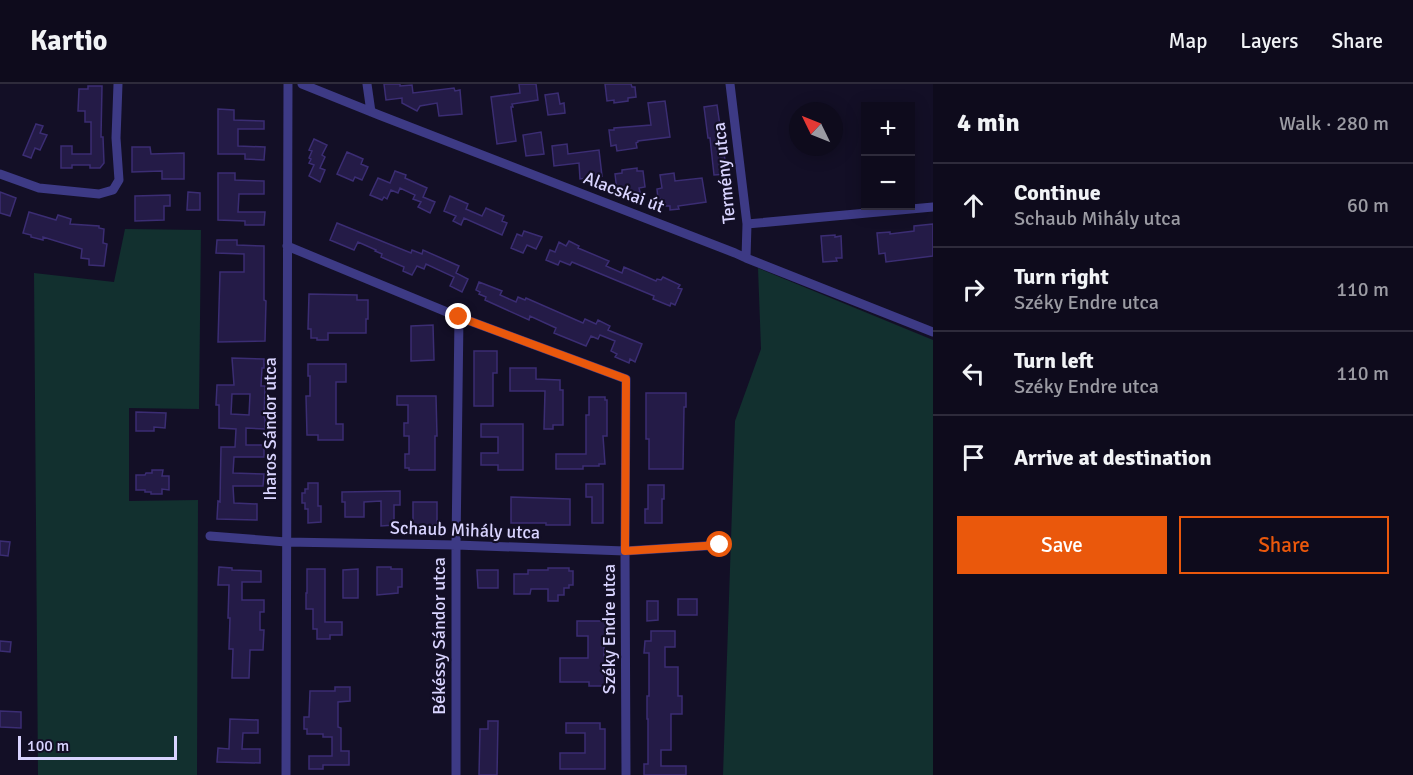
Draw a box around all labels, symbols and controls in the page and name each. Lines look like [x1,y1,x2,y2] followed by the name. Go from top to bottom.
[30,24,107,58] text: Kartio
[1169,28,1207,54] text: Map
[1240,28,1298,54] text: Layers
[1331,28,1383,54] text: Share
[789,102,843,156] north arrow
[861,102,915,210] map controls
[861,102,915,156] button: +
[957,107,1020,139] text: 4 min
[1279,111,1389,136] text: Walk · 280 m
[708,121,740,225] street label: Termény utca
[861,156,915,210] button: −
[581,167,667,217] street label: Alacskai út
[1014,179,1101,206] text: Continue
[957,189,990,222] icon: ahead
[1347,193,1389,218] text: 60 m
[1014,206,1181,231] text: Schaub Mihály utca
[1014,263,1109,290] text: Turn right
[957,273,990,306] icon: right
[1336,277,1389,302] text: 110 m
[1014,290,1159,315] text: Széky Endre utca
[445,303,471,329] route end
[1014,347,1094,374] text: Turn left
[259,357,281,501] street label: Iharos Sándor utca
[957,357,990,390] icon: left
[1336,361,1389,386] text: 110 m
[1014,374,1159,399] text: Széky Endre utca
[957,441,990,474] icon: arrive
[1014,444,1211,471] text: Arrive at destination
[390,516,540,544] street label: Schaub Mihály utca
[957,516,1167,574] button: Save
[1179,516,1389,574] button: Share
[706,531,732,557] route start
[428,557,450,715] street label: Békéssy Sándor utca
[598,564,620,694] street label: Széky Endre utca
[18,733,177,760] scale bar
[27,736,69,756] text: 100 m

